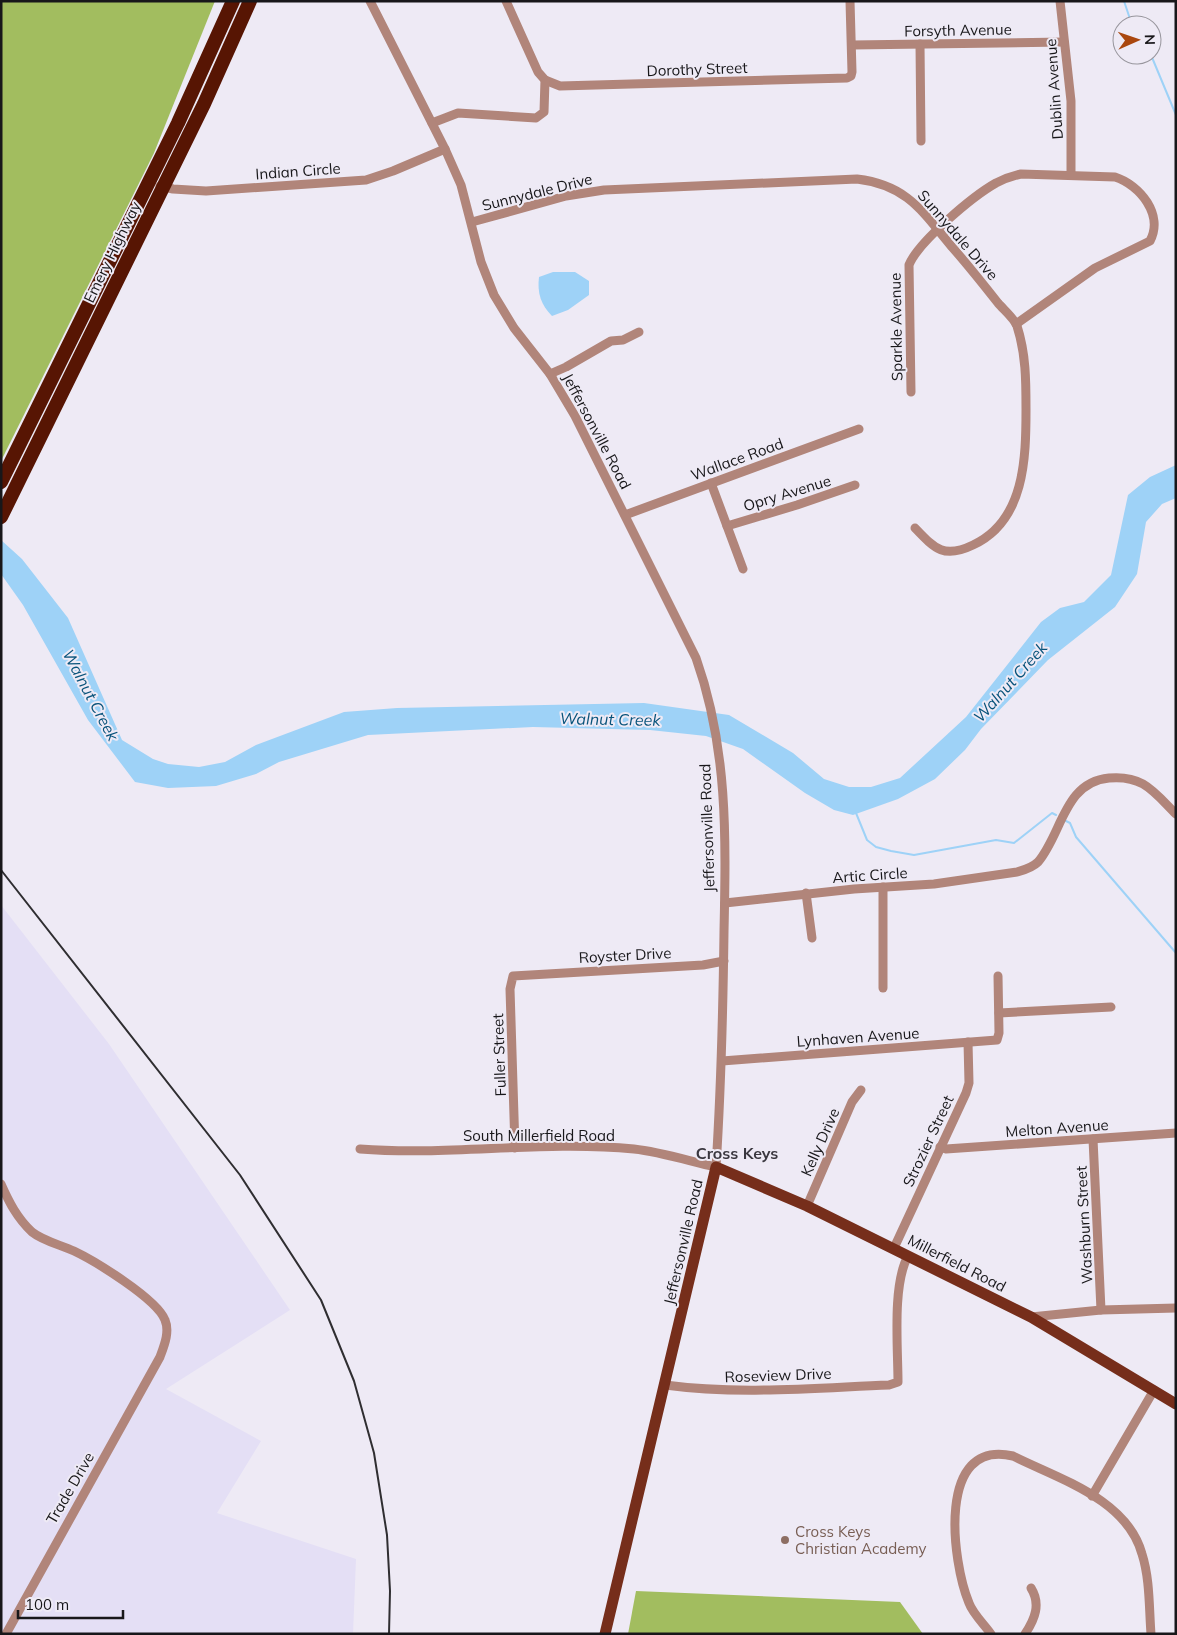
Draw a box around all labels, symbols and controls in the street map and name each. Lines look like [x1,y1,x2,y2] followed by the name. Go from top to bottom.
[1112,15,1162,65] north arrow
[904,20,1012,40] street label: Forsyth Avenue
[1141,34,1159,45] text: N
[1041,38,1067,140] street label: Dublin Avenue
[646,58,748,80] street label: Dorothy Street
[255,159,341,183] street label: Indian Circle
[480,169,594,215] street label: Sunnydale Drive
[914,186,1002,284] street label: Sunnydale Drive
[79,198,145,306] street label: Emery Highway
[886,273,906,381] street label: Sparkle Avenue
[558,370,636,492] street label: Jeffersonville Road
[688,433,786,485] street label: Wallace Road
[741,471,833,515] street label: Opry Avenue
[969,637,1052,726] water label: Walnut Creek
[58,646,124,745] water label: Walnut Creek
[559,708,661,730] water label: Walnut Creek
[695,763,719,893] street label: Jeffersonville Road
[832,863,908,887] street label: Artic Circle
[578,943,672,967] street label: Royster Drive
[488,1013,510,1097] street label: Fuller Street
[796,1023,920,1051] street label: Lynhaven Avenue
[899,1092,957,1190] street label: Strozier Street
[797,1105,843,1179] street label: Kelly Drive
[1005,1115,1109,1141] street label: Melton Avenue
[463,1126,615,1145] street label: South Millerfield Road
[696,1143,778,1163] district label: Cross Keys
[1071,1165,1097,1285] street label: Washburn Street
[659,1177,707,1307] street label: Jeffersonville Road
[905,1230,1009,1296] street label: Millerfield Road
[724,1364,832,1386] street label: Roseview Drive
[42,1449,98,1527] street label: Trade Drive
[795,1522,927,1558] place label: Cross Keys Christian Academy
[779,1534,791,1546] marker: Cross Keys Christian Academy
[18,1588,122,1620] scale bar
[25,1595,69,1614] text: 100 m

